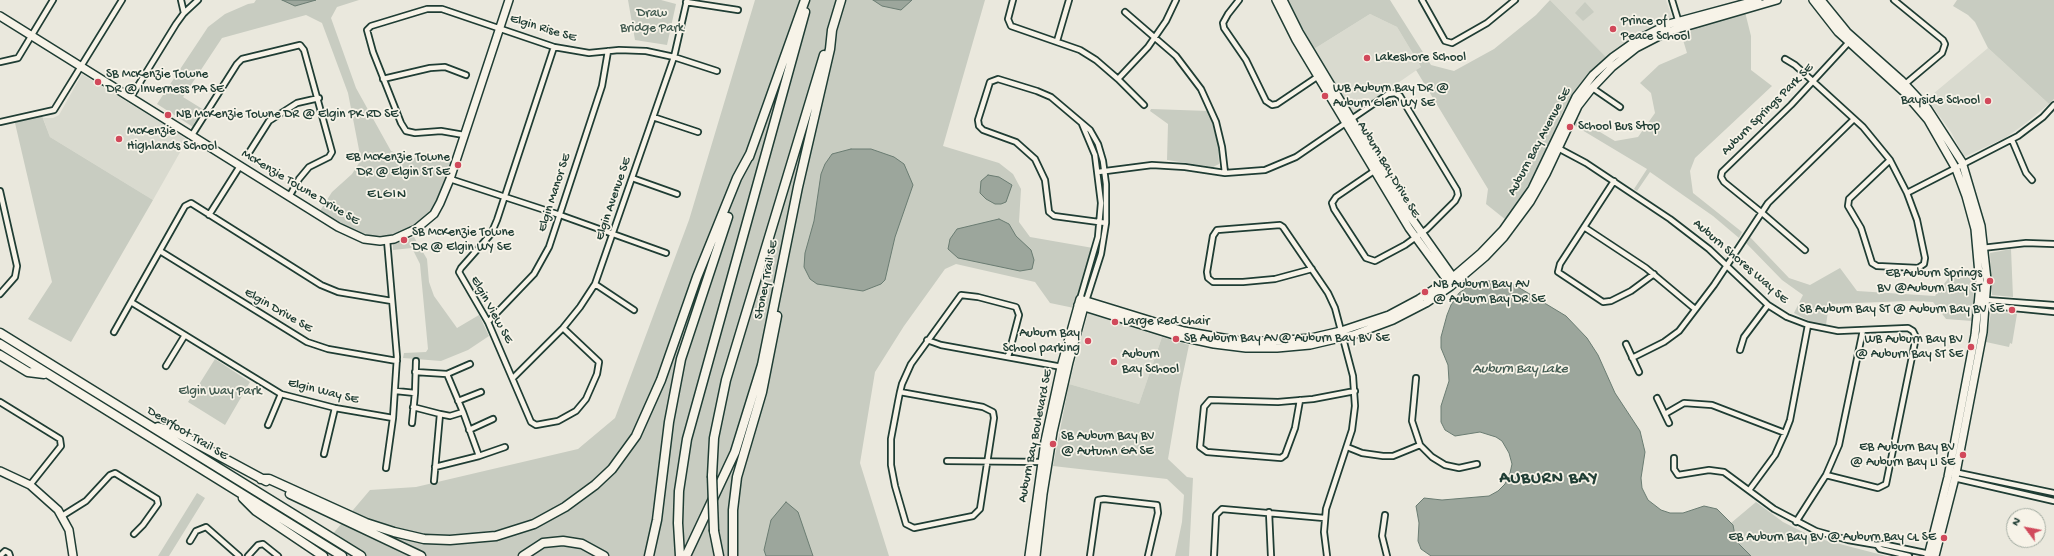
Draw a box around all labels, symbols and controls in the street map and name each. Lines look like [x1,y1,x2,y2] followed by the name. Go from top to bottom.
[620,6,684,37] park label: Draw Bridge Park
[508,11,578,47] street label: Elgin Rise SE
[1621,14,1690,45] place label: Prince of Peace School
[1608,24,1618,34] marker: Prince of Peace School
[1375,50,1466,66] place label: Lakeshore School
[1362,53,1372,63] marker: Lakeshore School
[1719,61,1817,159] street label: Auburn Springs Park SE
[106,67,224,98] place label: SB McKenzie Towne DR @ Inverness PA SE
[93,77,103,87] marker: SB McKenzie Towne DR @ Inverness PA SE
[1333,81,1449,112] place label: WB Auburn Bay DR @ Auburn Glen WY SE
[1505,85,1575,199] street label: Auburn Bay Avenue SE
[1320,91,1330,101] marker: WB Auburn Bay DR @ Auburn Glen WY SE
[1901,93,1980,109] place label: Bayside School
[1983,96,1993,106] marker: Bayside School
[176,107,398,123] place label: NB McKenzie Towne DR @ Elgin PK RD SE
[163,110,173,120] marker: NB McKenzie Towne DR @ Elgin PK RD SE
[1353,119,1423,221] street label: Auburn Bay Drive SE
[1578,119,1660,135] place label: School Bus Stop
[1565,122,1575,132] marker: School Bus Stop
[127,124,217,155] place label: McKenzie Highlands School
[114,134,124,144] marker: McKenzie Highlands School
[238,147,362,229] street label: McKenzie Towne Drive SE
[346,150,450,181] place label: EB McKenzie Towne DR @ Elgin ST SE
[535,152,575,234] street label: Elgin Manor SE
[593,155,635,243] street label: Elgin Avenue SE
[453,160,463,170] marker: EB McKenzie Towne DR @ Elgin ST SE
[367,187,407,203] district label: ELGIN
[1689,216,1791,308] street label: Auburn Shores Way SE
[412,225,514,256] place label: SB McKenzie Towne DR @ Elgin WY SE
[399,235,409,245] marker: SB McKenzie Towne DR @ Elgin WY SE
[752,239,782,321] street label: Stoney Trail SE
[1877,266,1982,297] place label: EB Auburn Springs BV @Auburn Bay ST
[466,274,516,346] street label: Elgin View SE
[1985,276,1995,286] marker: EB Auburn Springs BV @Auburn Bay ST
[1433,277,1545,308] place label: NB Auburn Bay AV @ Auburn Bay DR SE
[241,285,315,337] street label: Elgin Drive SE
[1420,287,1430,297] marker: NB Auburn Bay AV @ Auburn Bay DR SE
[1799,302,2004,318] place label: SB Auburn Bay ST @ Auburn Bay BV SE
[2007,305,2017,315] marker: SB Auburn Bay ST @ Auburn Bay BV SE
[1123,314,1210,330] place label: Large Red Chair
[1110,317,1120,327] marker: Large Red Chair
[1003,326,1080,357] place label: Auburn Bay School parking
[1184,331,1390,347] place label: SB Auburn Bay AV@ Auburn Bay BV SE
[1855,332,1963,363] place label: WB Auburn Bay BV @ Auburn Bay ST SE
[1171,334,1181,344] marker: SB Auburn Bay AV@ Auburn Bay BV SE
[1083,336,1093,346] marker: Auburn Bay School parking
[1966,342,1976,352] marker: WB Auburn Bay BV @ Auburn Bay ST SE
[1122,347,1179,378] place label: Auburn Bay School
[1109,357,1119,367] marker: Auburn Bay School
[1472,362,1568,378] water label: Auburn Bay Lake
[1015,368,1057,504] street label: Auburn Bay Boulevard SE
[286,376,360,408] street label: Elgin Way SE
[179,384,261,400] park label: Elgin Way Park
[144,404,230,464] street label: Deerfoot Trail SE
[1061,429,1155,460] place label: SB Auburn Bay BV @ Autumn GA SE
[1048,439,1058,449] marker: SB Auburn Bay BV @ Autumn GA SE
[1850,440,1955,471] place label: EB Auburn Bay BV @ Auburn Bay LI SE
[1958,450,1968,460] marker: EB Auburn Bay BV @ Auburn Bay LI SE
[1500,469,1598,489] district label: AUBURN BAY
[2006,508,2046,548] north arrow
[2010,516,2024,528] text: N
[1728,530,1936,546] place label: EB Auburn Bay BV @ Auburn Bay CL SE
[1939,533,1949,543] marker: EB Auburn Bay BV @ Auburn Bay CL SE

